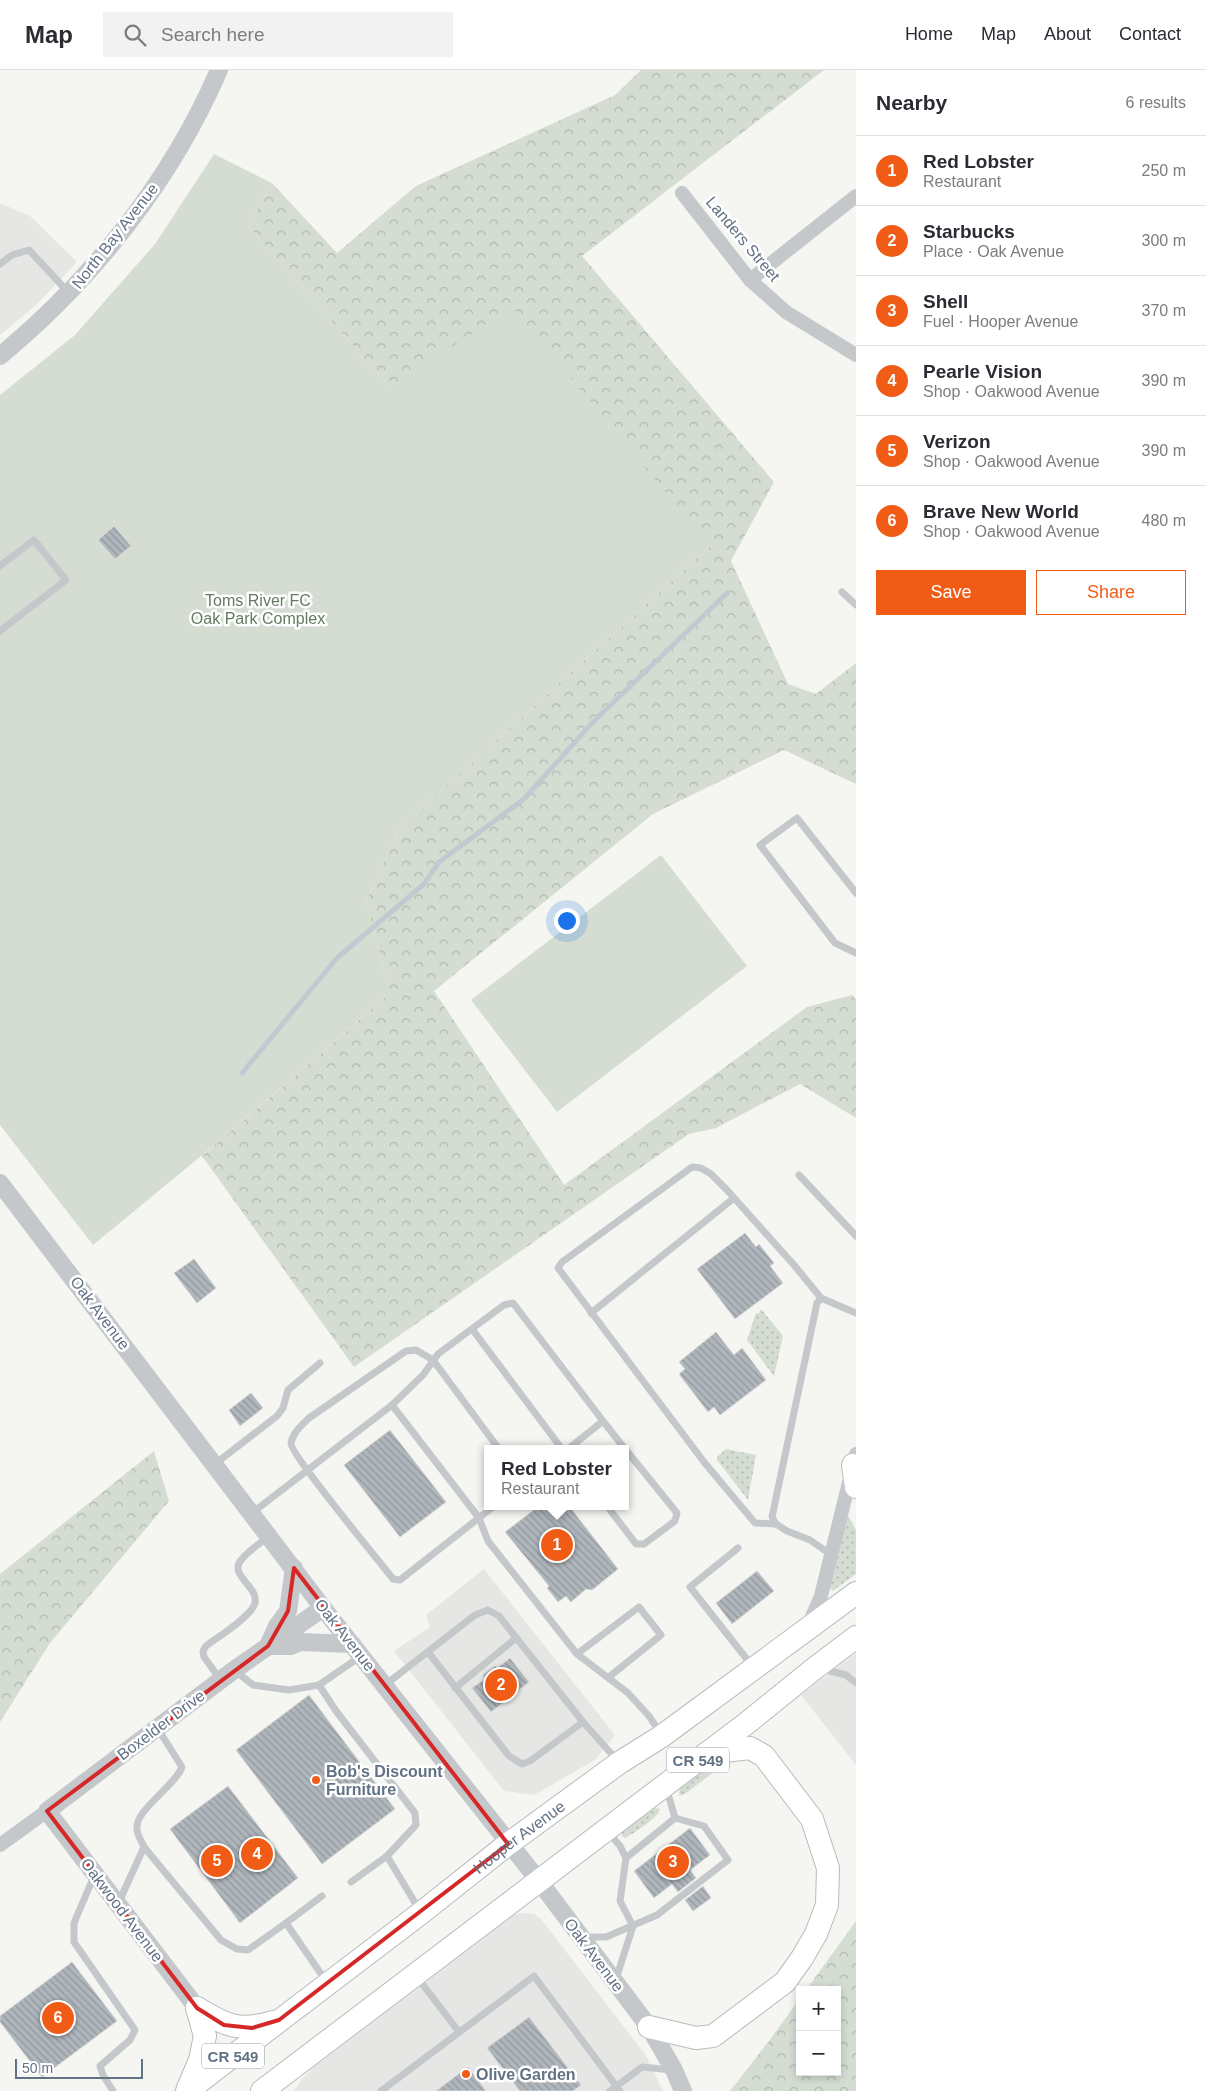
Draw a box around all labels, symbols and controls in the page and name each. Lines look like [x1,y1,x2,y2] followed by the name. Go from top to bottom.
[103,12,453,57] search box
[25,21,73,48] text: Map
[121,21,149,49] icon: search
[161,24,265,45] text: Search here
[905,24,953,44] text: Home
[981,24,1016,44] text: Map
[1044,24,1091,44] text: About
[1119,24,1181,44] text: Contact
[876,91,947,114] text: Nearby
[1126,94,1186,111] text: 6 results
[923,151,1034,172] text: Red Lobster
[888,162,896,179] text: 1
[1142,162,1186,179] text: 250 m
[923,173,1001,190] text: Restaurant
[69,180,161,292] street label: North Bay Avenue
[703,193,784,285] street label: Landers Street
[923,221,1015,242] text: Starbucks
[888,232,896,249] text: 2
[1142,232,1186,249] text: 300 m
[923,243,1064,260] text: Place · Oak Avenue
[923,291,968,312] text: Shell
[888,302,896,319] text: 3
[1142,302,1186,319] text: 370 m
[923,313,1078,330] text: Fuel · Hooper Avenue
[923,361,1042,382] text: Pearle Vision
[888,372,896,389] text: 4
[1142,372,1186,389] text: 390 m
[923,383,1100,400] text: Shop · Oakwood Avenue
[923,431,991,452] text: Verizon
[888,442,896,459] text: 5
[1142,442,1186,459] text: 390 m
[923,453,1100,470] text: Shop · Oakwood Avenue
[923,501,1079,522] text: Brave New World
[888,512,896,529] text: 6
[1142,512,1186,529] text: 480 m
[923,523,1100,540] text: Shop · Oakwood Avenue
[876,570,1026,615] button: Save
[1036,570,1186,615] button: Share
[191,592,325,627] park label: Toms River FC Oak Park Complex
[554,908,580,934] your location
[67,1273,133,1353] street label: Oak Avenue
[484,1445,629,1510] popup
[501,1458,612,1479] text: Red Lobster
[501,1480,579,1497] text: Restaurant
[541,1526,573,1564] pin: 1
[312,1596,379,1675] street label: Oak Avenue
[485,1666,517,1704] pin: 2
[114,1687,208,1763] street label: Boxelder Drive
[667,1748,729,1772] road number: CR 549
[326,1763,443,1798] place label: Bob's Discount Furniture
[310,1774,322,1786] marker: Bob's Discount Furniture
[470,1797,568,1877] street label: Hooper Avenue
[241,1835,273,1873] pin: 4
[201,1842,233,1880] pin: 5
[657,1843,689,1881] pin: 3
[78,1855,167,1965] street label: Oakwood Avenue
[561,1915,627,1995] street label: Oak Avenue
[796,1986,841,2076] map controls
[796,1986,841,2031] button: +
[42,1999,74,2037] pin: 6
[796,2031,841,2076] button: −
[202,2044,264,2068] road number: CR 549
[15,2056,142,2079] scale bar
[22,2060,53,2076] text: 50 m
[476,2066,576,2083] place label: Olive Garden
[460,2068,472,2080] marker: Olive Garden

